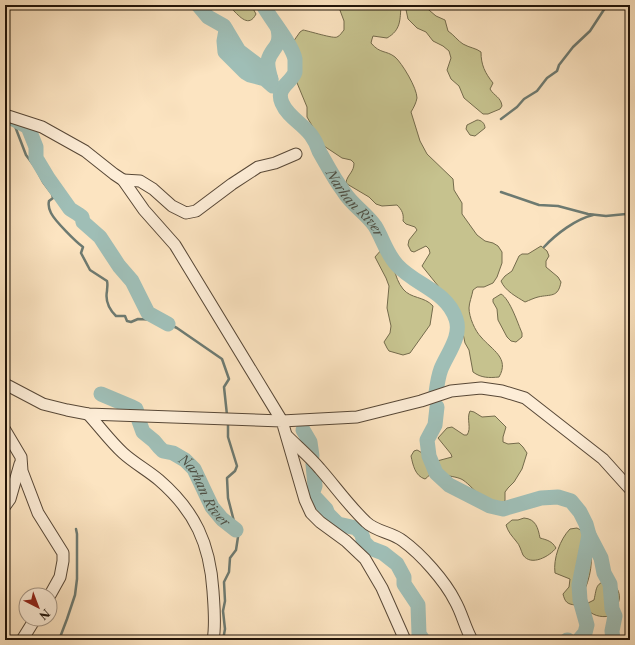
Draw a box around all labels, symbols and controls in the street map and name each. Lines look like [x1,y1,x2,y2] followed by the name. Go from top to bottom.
[322,165,388,240] water label: Narhan River
[176,450,234,531] water label: Narhan River
[18,587,58,627] north arrow
[36,606,53,623] text: N

